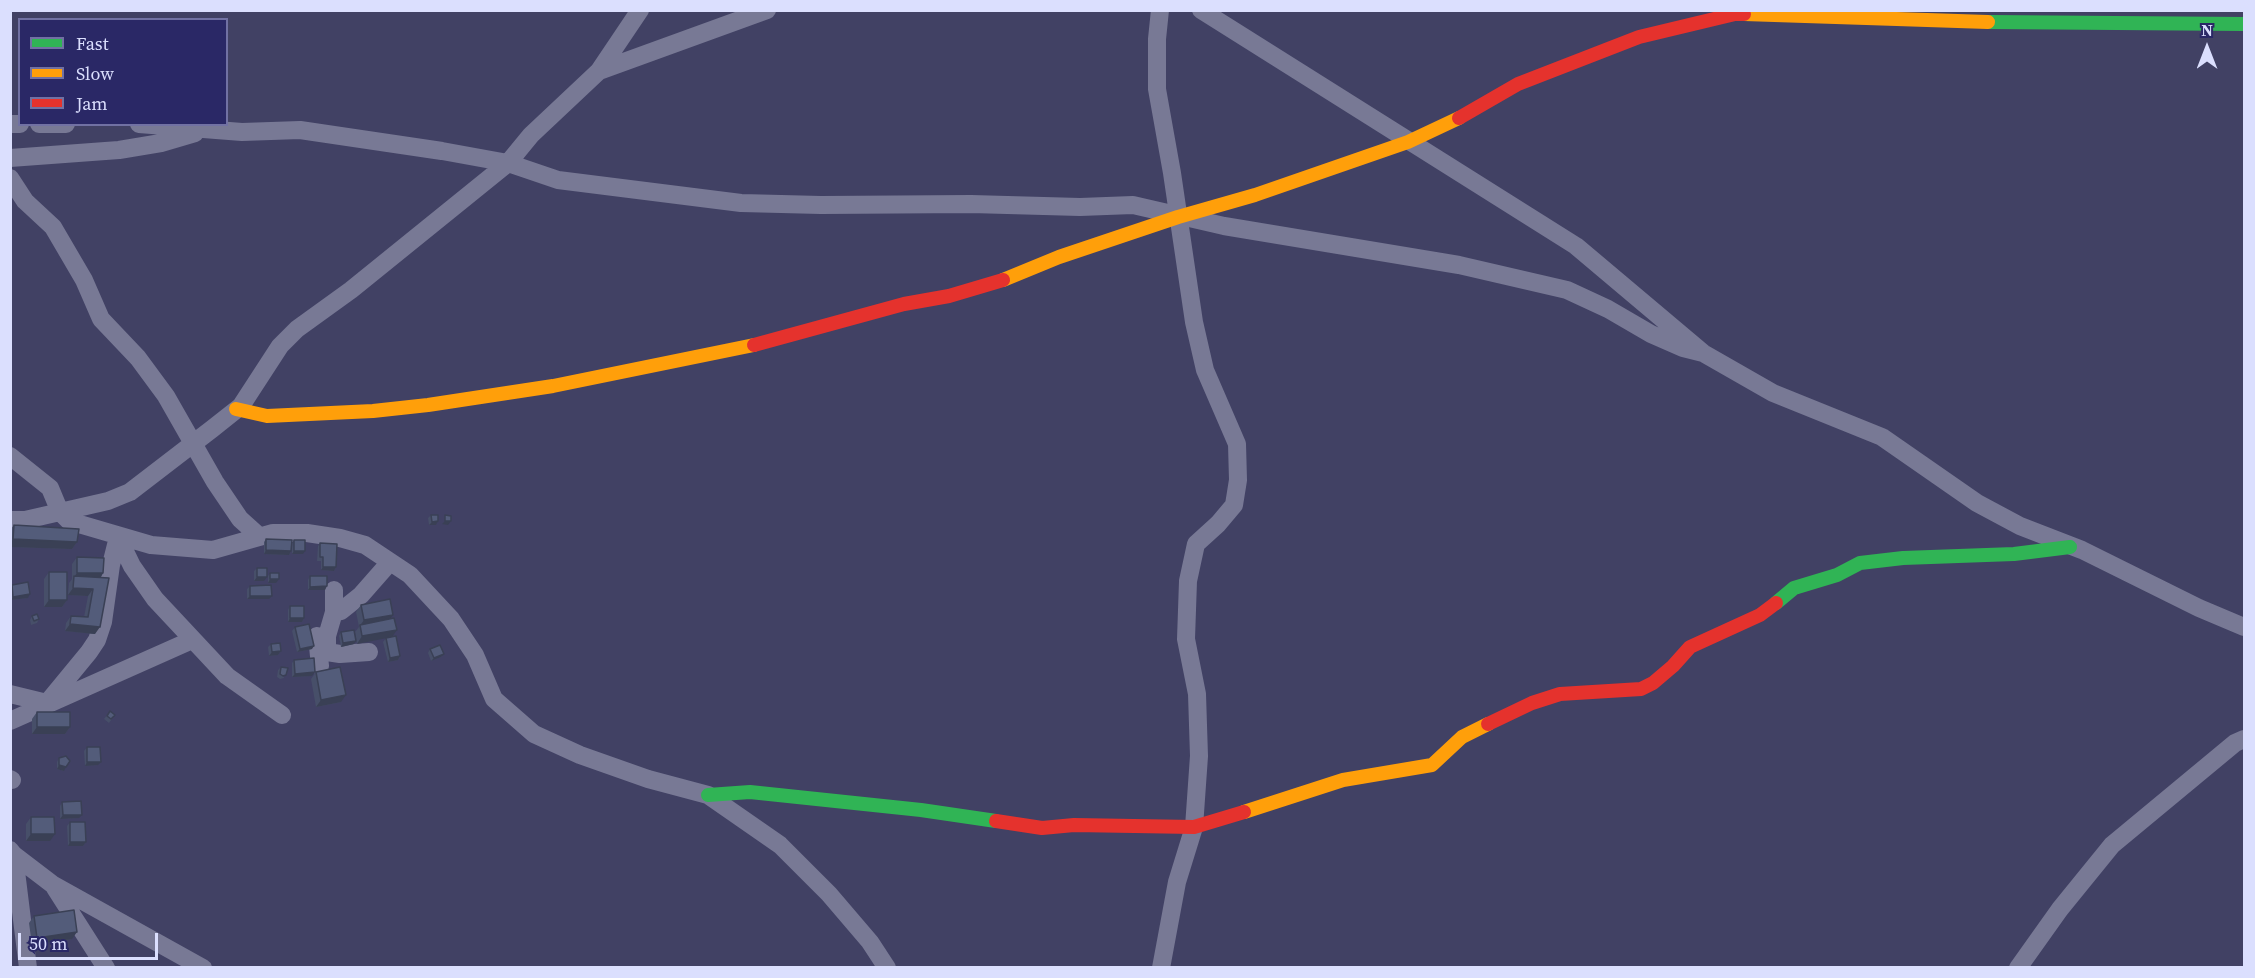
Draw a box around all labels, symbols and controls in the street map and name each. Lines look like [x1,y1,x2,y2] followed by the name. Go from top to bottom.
[18,18,228,126] legend
[2177,18,2237,78] north arrow
[2201,19,2213,41] text: N
[76,31,109,56] text: Fast
[76,61,114,86] text: Slow
[76,91,108,116] text: Jam
[21,921,160,959] scale bar
[29,931,67,956] text: 50 m

